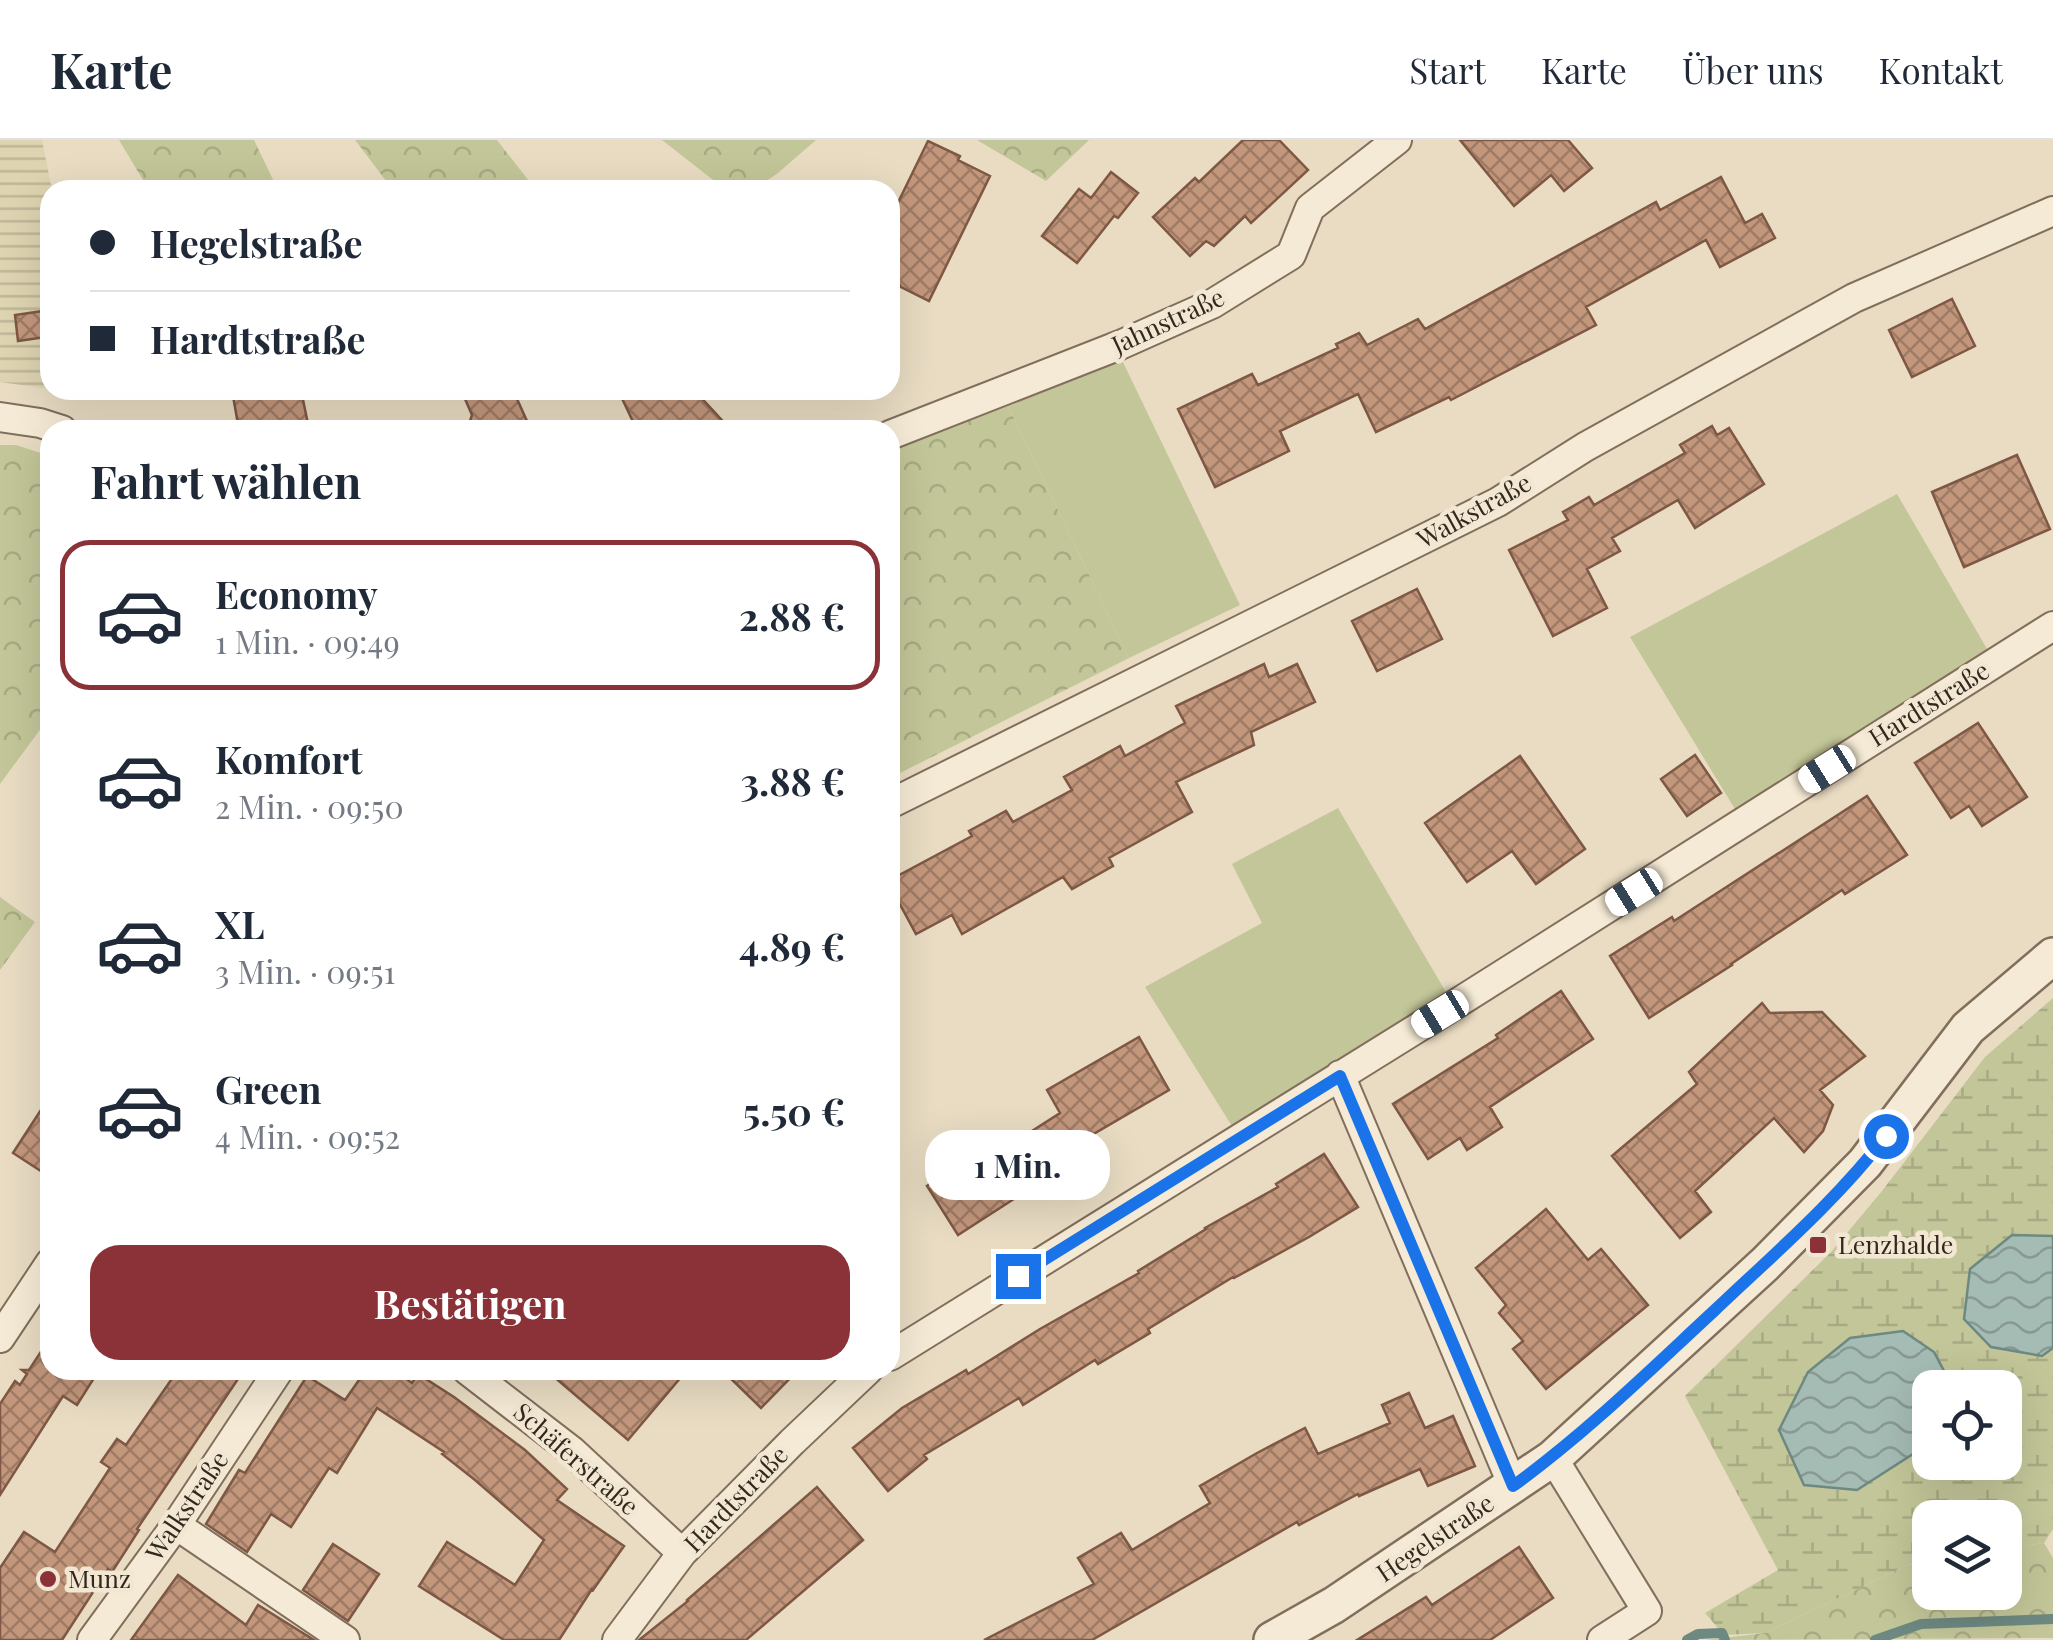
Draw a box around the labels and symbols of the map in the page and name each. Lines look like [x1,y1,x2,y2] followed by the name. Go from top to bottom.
[1105,279,1229,360] street label: Jahnstraße
[1409,465,1536,555] street label: Walkstraße
[1862,653,1995,753] street label: Hardtstraße
[1794,740,1860,798] car
[1601,863,1667,921] car
[1407,986,1473,1042] car
[1864,1114,1909,1159] route start
[926,1131,1110,1201] callout: 1 Min.
[1838,1227,1953,1260] place label: Lenzhalde
[1807,1234,1829,1256] marker: Lenzhalde
[996,1254,1041,1299] route end
[508,1394,646,1521] street label: Schäferstraße
[676,1438,794,1558] street label: Hardtstraße
[136,1444,235,1567] street label: Walkstraße
[1369,1485,1499,1588] street label: Hegelstraße
[68,1561,131,1594] place label: Munz
[37,1568,59,1590] marker: Munz

